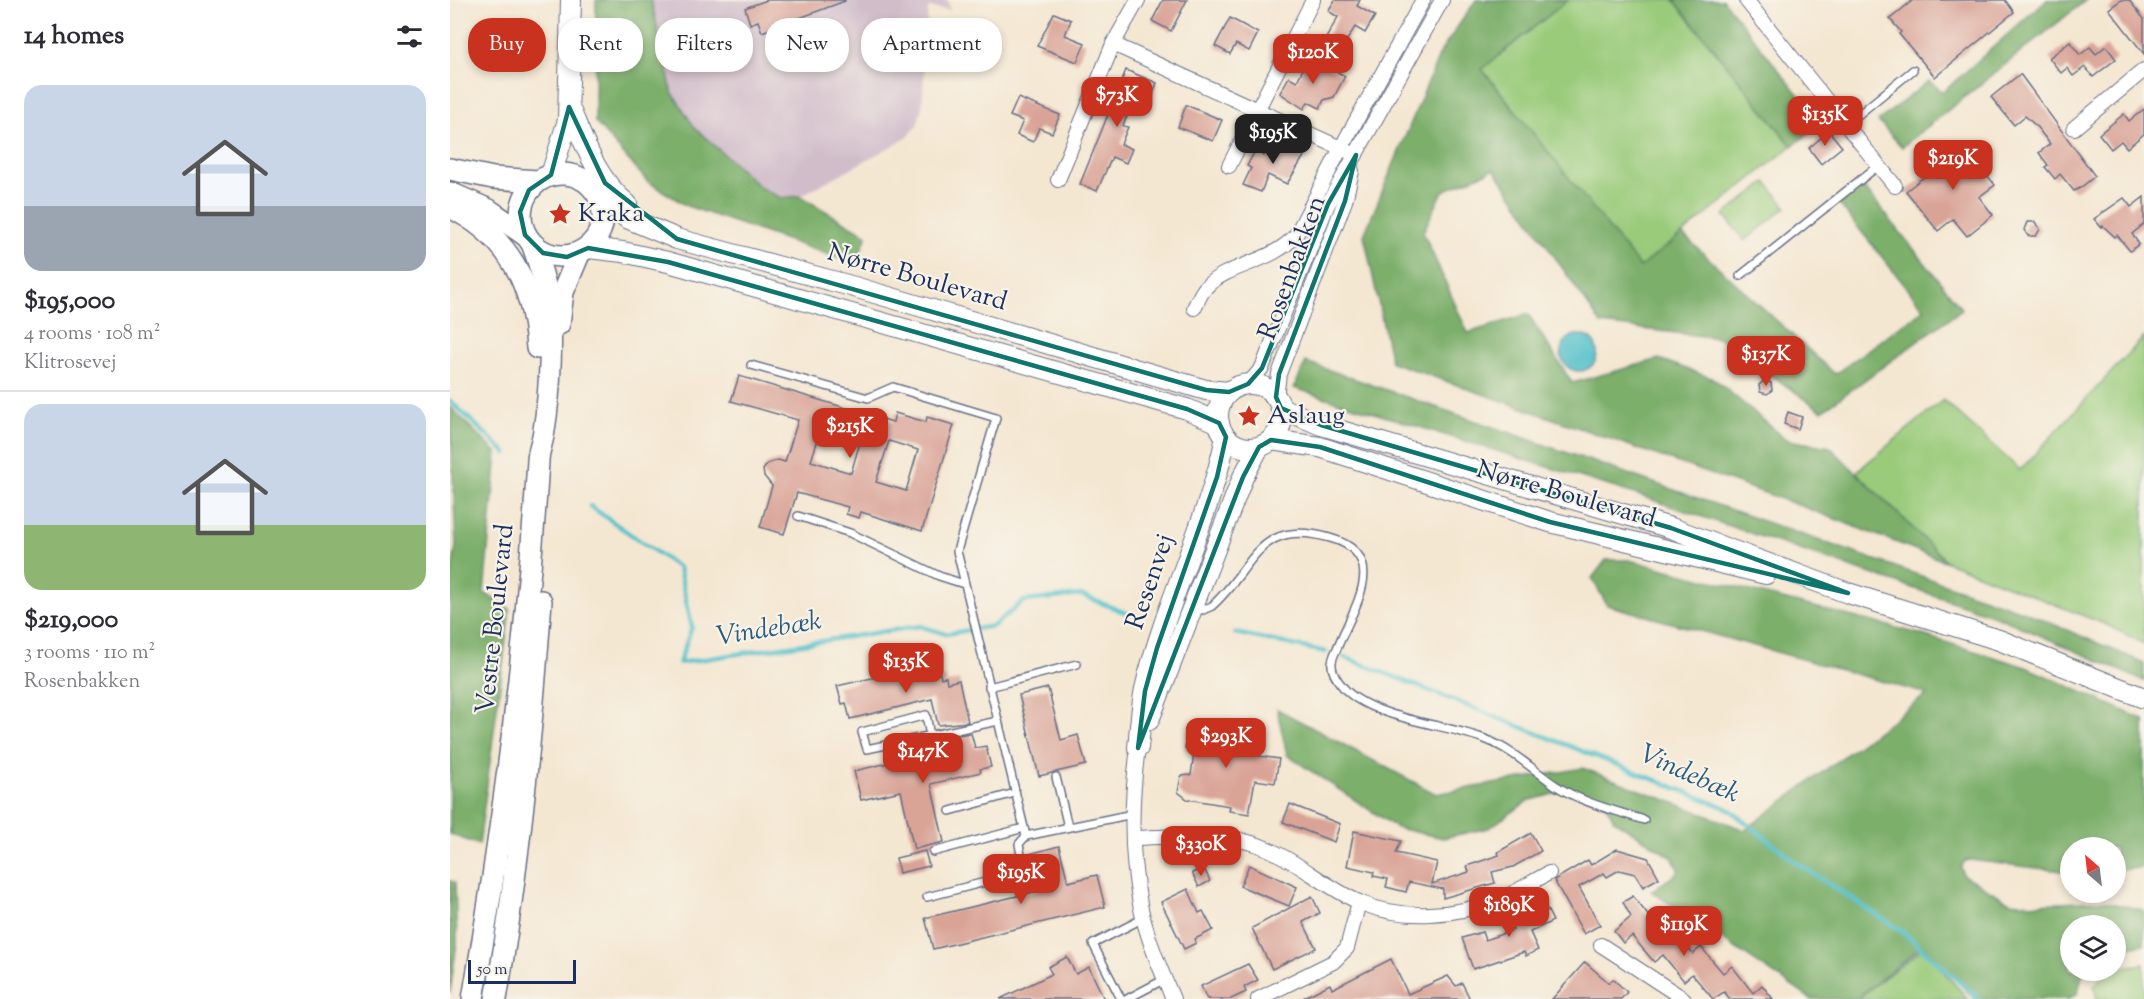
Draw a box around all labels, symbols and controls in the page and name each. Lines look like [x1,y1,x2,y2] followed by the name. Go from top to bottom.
[24,18,124,55] text: 14 homes
[468,18,546,72] chip: Buy
[558,18,643,72] chip: Rent
[655,18,753,72] chip: Filters
[765,18,849,72] chip: New
[861,18,1002,72] chip: Apartment
[393,20,426,53] icon: filters
[1271,34,1355,85] pin: $120K
[1287,39,1339,68] text: $120K
[1081,77,1153,128] pin: $73K
[1095,82,1139,111] text: $73K
[1783,96,1867,147] pin: $135K
[1802,101,1848,130] text: $135K
[1231,114,1315,165] pin: $195K
[1249,119,1297,148] text: $195K
[171,124,279,232] icon: home
[1911,140,1995,191] pin: $219K
[1928,145,1978,174] text: $219K
[1250,191,1336,345] street label: Rosenbakken
[578,196,644,233] place label: Kraka
[547,201,573,227] place icon: Kraka
[823,235,1012,321] street label: Nørre Boulevard
[24,283,115,320] text: $195,000
[24,320,160,349] text: 4 rooms · 108 m²
[1724,336,1808,387] pin: $137K
[1741,341,1791,370] text: $137K
[24,349,116,378] text: Klitrosevej
[1267,398,1345,435] place label: Aslaug
[1236,403,1262,429] place icon: Aslaug
[808,408,892,459] pin: $215K
[826,413,874,442] text: $215K
[171,443,279,551] icon: home
[1472,452,1661,538] street label: Nørre Boulevard
[468,522,524,716] street label: Vestre Boulevard
[1117,529,1185,635] street label: Resenvej
[24,602,118,639] text: $219,000
[714,602,824,658] water label: Vindebæk
[24,639,155,668] text: 3 rooms · 110 m²
[864,643,948,694] pin: $135K
[883,648,929,677] text: $135K
[24,668,140,697] text: Rosenbakken
[1184,718,1268,769] pin: $293K
[1200,723,1252,752] text: $293K
[881,733,965,784] pin: $147K
[1633,736,1745,814] water label: Vindebæk
[897,738,949,767] text: $147K
[1159,826,1243,877] pin: $330K
[1175,831,1227,860] text: $330K
[2060,837,2126,903] north arrow
[2060,837,2126,981] map controls
[979,854,1063,905] pin: $195K
[997,859,1045,888] text: $195K
[1467,887,1551,938] pin: $189K
[1483,892,1535,921] text: $189K
[1642,906,1726,957] pin: $119K
[1660,911,1708,940] text: $119K
[2060,915,2126,981] button: layers
[468,957,576,984] scale bar
[477,959,508,982] text: 50 m

